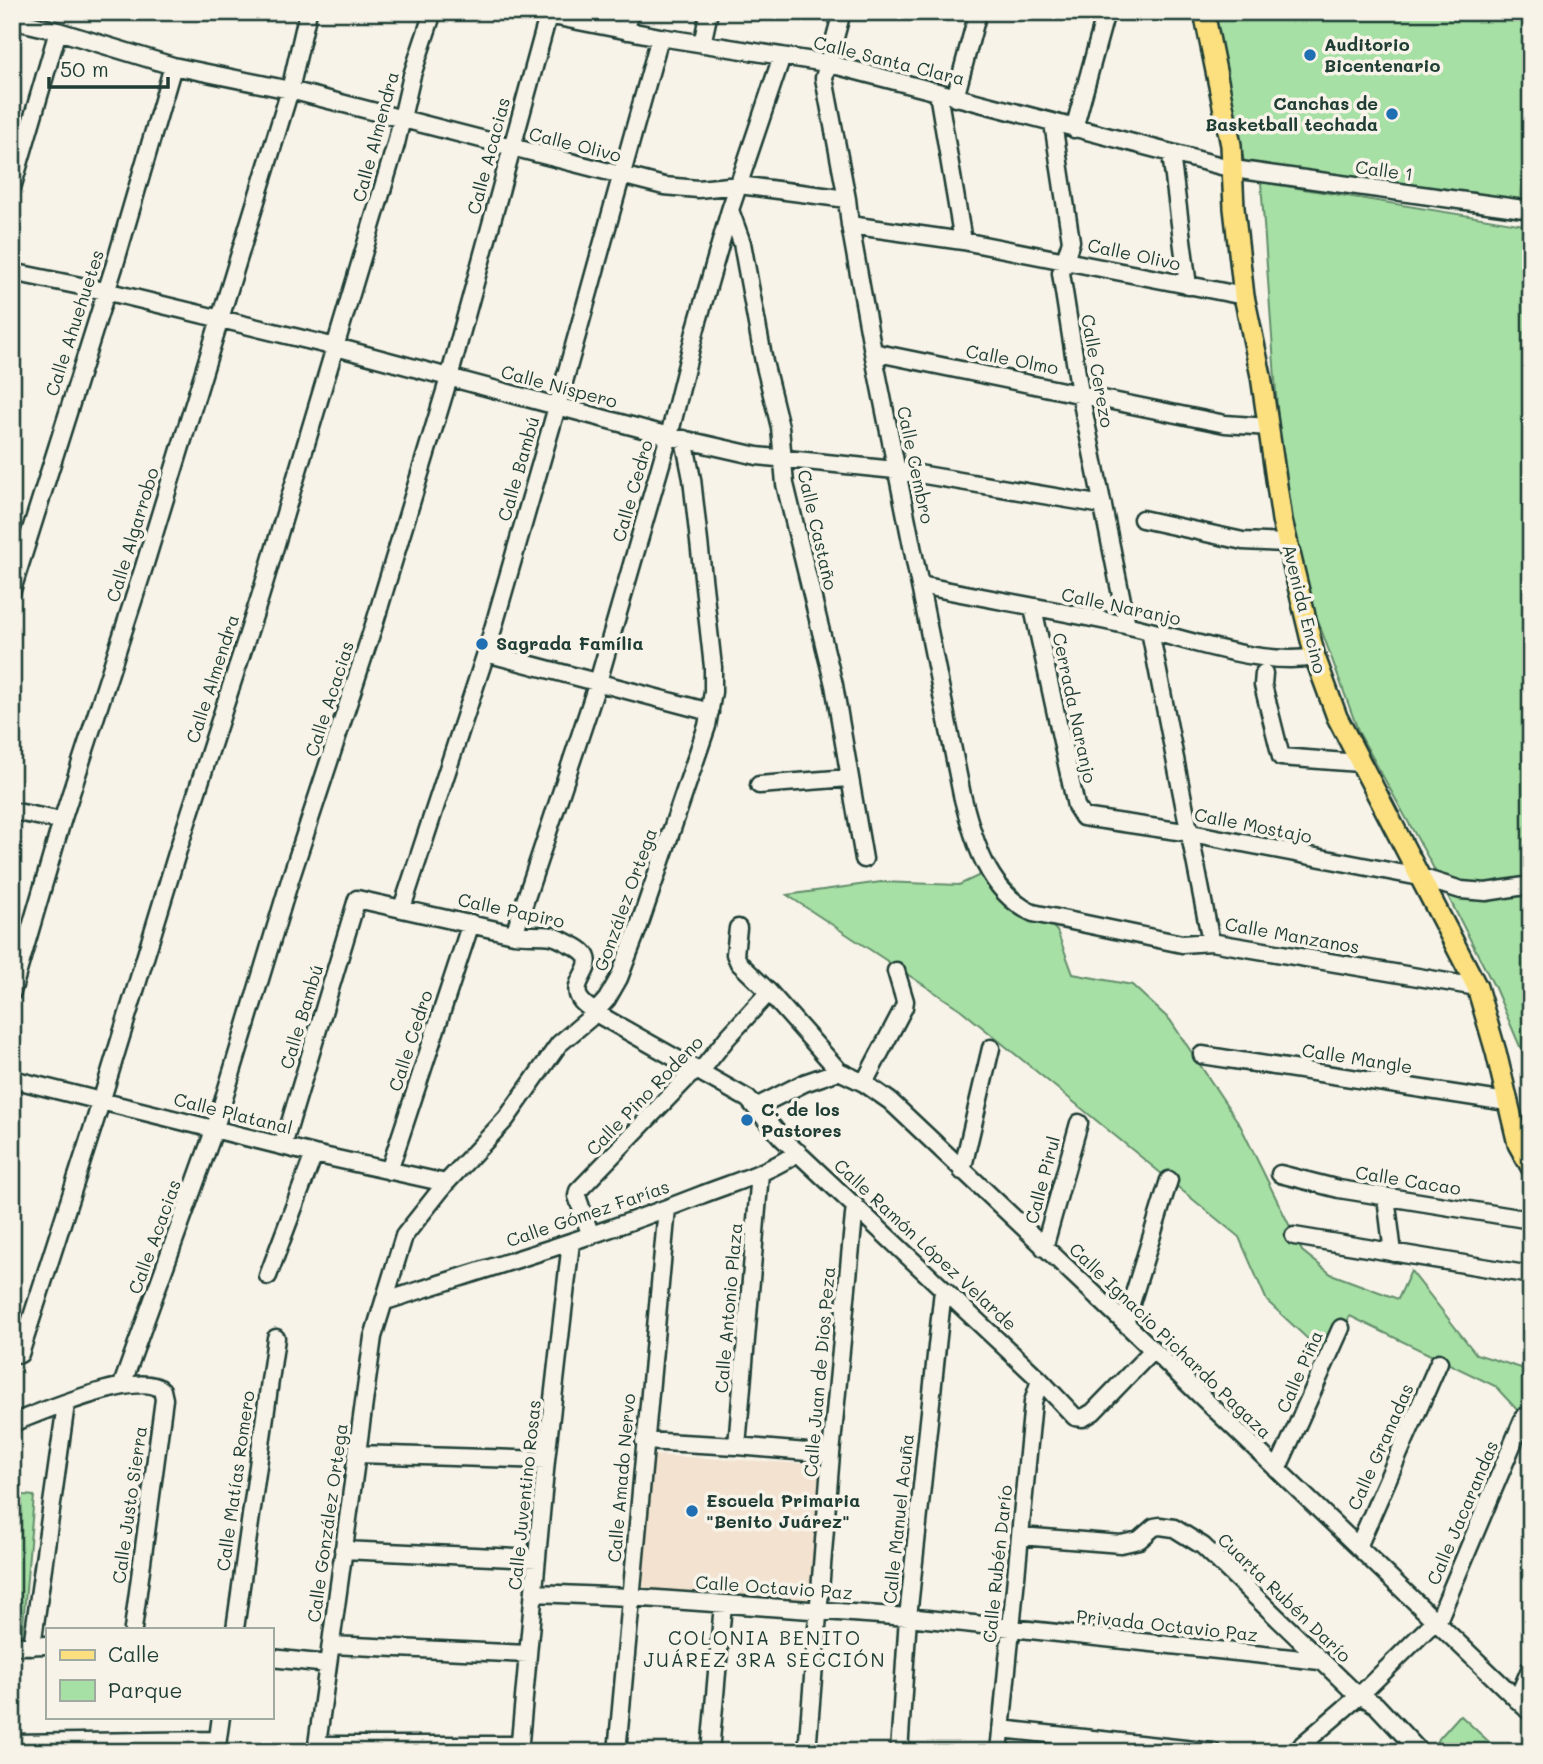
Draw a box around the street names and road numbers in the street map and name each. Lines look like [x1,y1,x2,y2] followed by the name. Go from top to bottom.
[811,30,967,90] street label: Calle Santa Clara
[346,69,404,205] street label: Calle Almendra
[461,95,515,217] street label: Calle Acacias
[526,121,624,167] street label: Calle Olivo
[1354,154,1415,186] street label: Calle 1
[1086,232,1183,276] street label: Calle Olivo
[39,246,109,399] street label: Calle Ahuehuetes
[1076,312,1120,430] street label: Calle Cerezo
[964,338,1061,380] street label: Calle Olmo
[498,359,620,413] street label: Calle Níspero
[892,404,940,526] street label: Calle Cembro
[492,413,544,524] street label: Calle Bambú
[606,437,658,545] street label: Calle Cedro
[100,464,164,605] street label: Calle Algarrobo
[792,467,844,593] street label: Calle Castaño
[1277,542,1333,676] street label: Avenida Encino
[1059,582,1183,630] street label: Calle Naranjo
[180,611,244,746] street label: Calle Almendra
[1047,630,1103,785] street label: Cerrada Naranjo
[299,638,359,760] street label: Calle Acacias
[1192,802,1315,848] street label: Calle Mostajo
[588,825,662,975] street label: González Ortega
[456,887,567,933] street label: Calle Papiro
[1223,911,1361,959] street label: Calle Manzanos
[274,962,328,1072] street label: Calle Bambú
[382,987,438,1094] street label: Calle Cedro
[581,1030,708,1161] street label: Calle Pino Rodeno
[1300,1037,1414,1079] street label: Calle Mangle
[171,1087,295,1139] street label: Calle Platanal
[1019,1133,1065,1226] street label: Calle Pirul
[829,1153,1022,1335] street label: Calle Ramón López Velarde
[1354,1160,1463,1200] street label: Calle Cacao
[503,1174,673,1252] street label: Calle Gómez Farías
[122,1176,186,1297] street label: Calle Acacias
[709,1222,747,1394] street label: Calle Antonio Plaza
[1064,1237,1277,1444] street label: Calle Ignacio Pichardo Pagaza
[798,1266,840,1478] street label: Calle Juan de Dios Peza
[1270,1327,1328,1417] street label: Calle Piña
[1341,1380,1419,1514] street label: Calle Granadas
[210,1389,260,1573] street label: Calle Matías Romero
[602,1392,640,1563] street label: Calle Amado Nervo
[502,1399,546,1591] street label: Calle Juventino Rosas
[301,1422,353,1624] street label: Calle González Ortega
[106,1425,152,1585] street label: Calle Justo Sierra
[877,1433,919,1605] street label: Calle Manuel Acuña
[1421,1437,1503,1588] street label: Calle Jacarandas
[977,1483,1017,1644] street label: Calle Rubén Darío
[1213,1527,1357,1667] street label: Cuarta Rubén Darío
[695,1570,854,1604] street label: Calle Octavio Paz
[1075,1604,1259,1646] street label: Privada Octavio Paz

